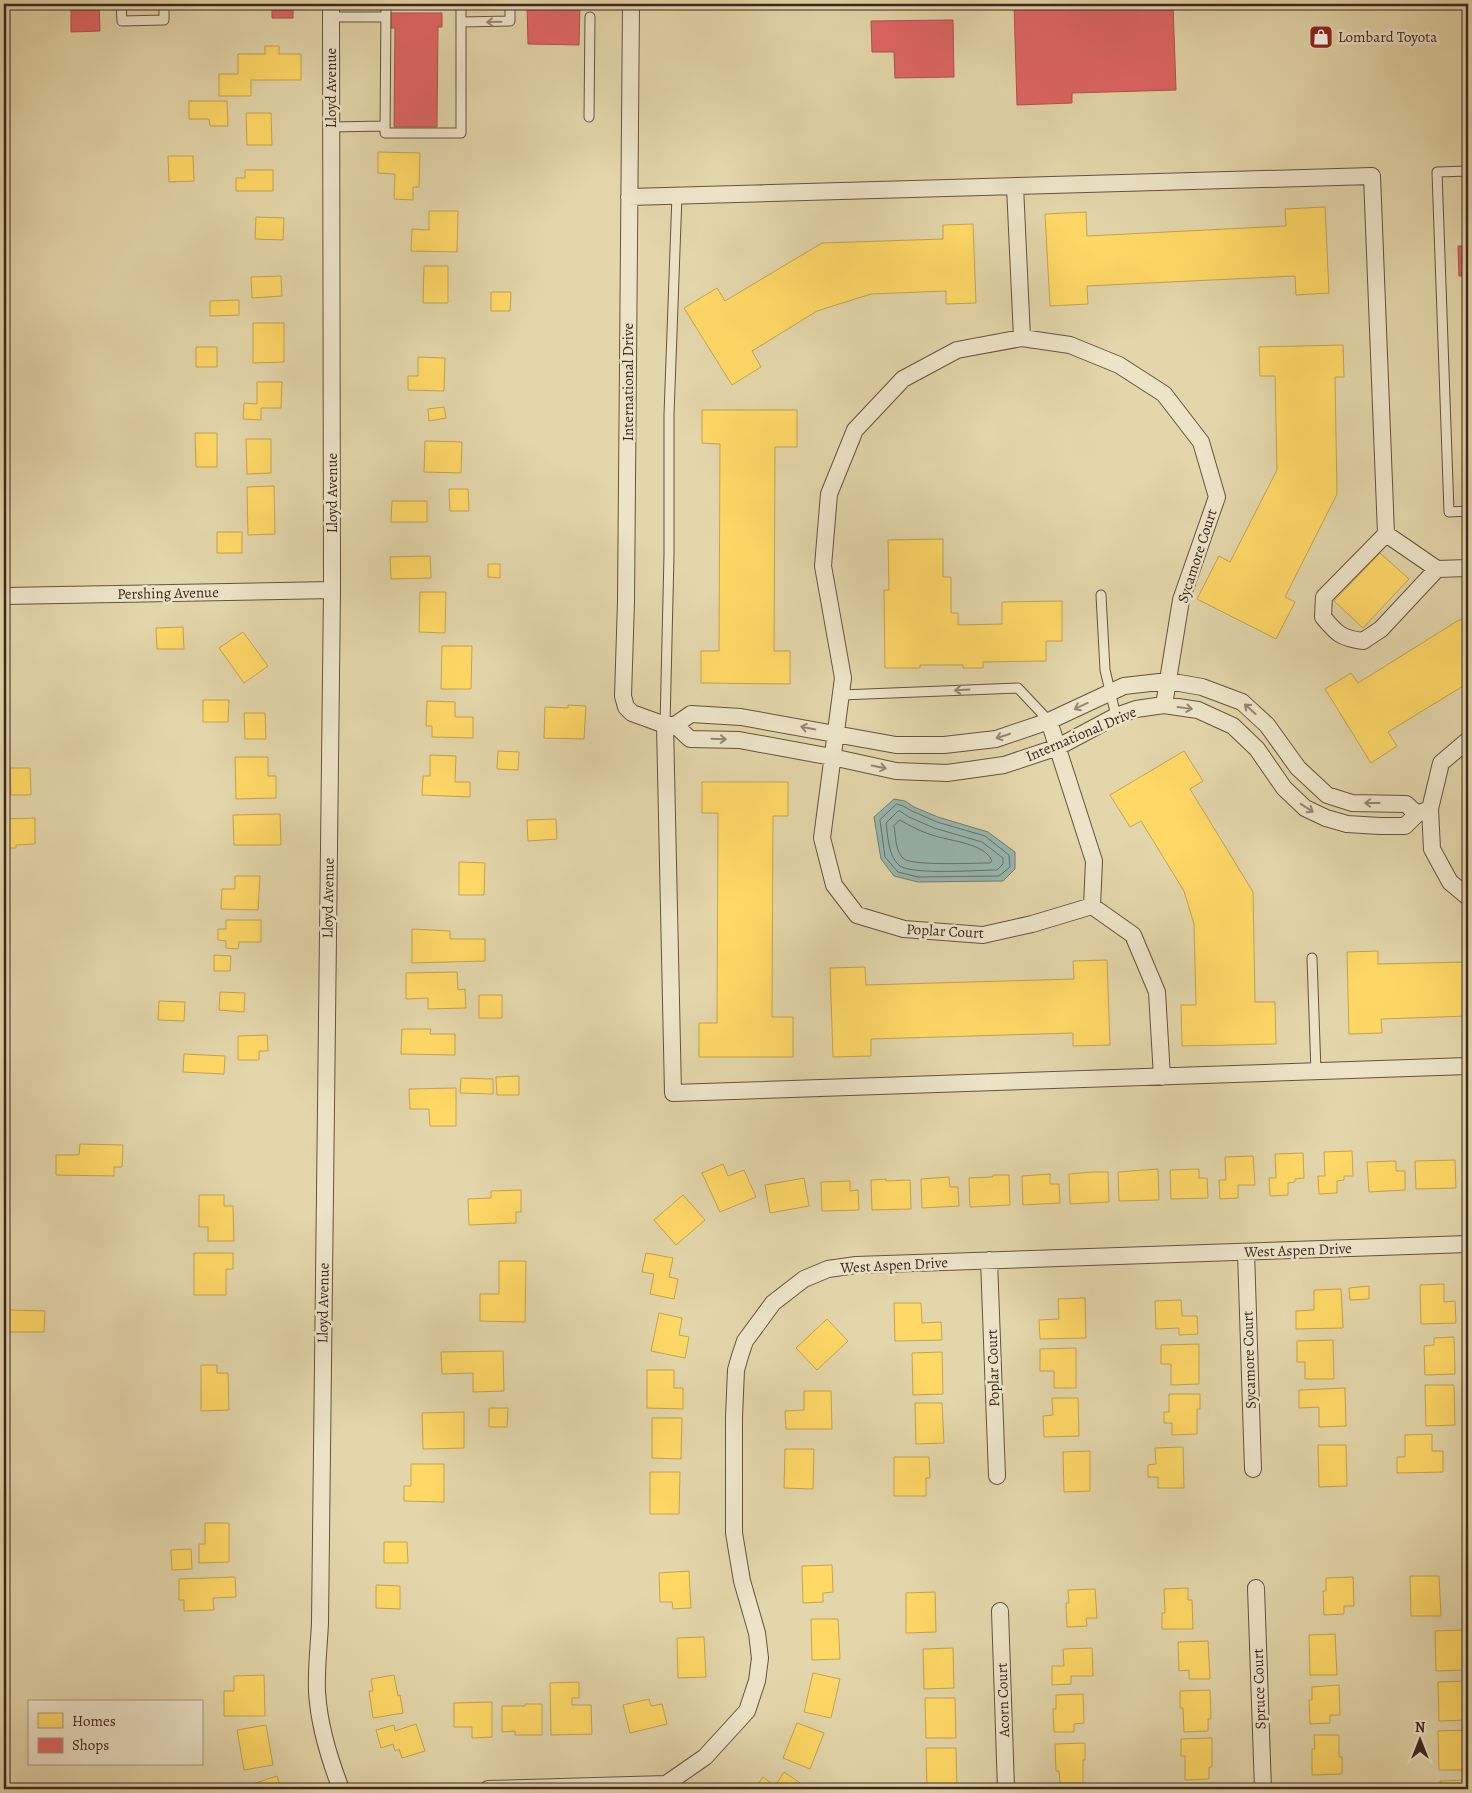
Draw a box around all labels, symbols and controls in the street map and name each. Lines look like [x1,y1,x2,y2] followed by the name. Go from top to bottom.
[486,17,502,26] one-way arrow
[1308,24,1334,50] shop icon: Lombard Toyota
[1338,27,1437,47] place label: Lombard Toyota
[321,47,341,128] street label: Lloyd Avenue
[618,323,638,441] street label: International Drive
[322,452,342,533] street label: Lloyd Avenue
[1172,506,1222,606] street label: Sycamore Court
[117,582,219,604] street label: Pershing Avenue
[955,685,971,695] one-way arrow
[1023,702,1140,766] street label: International Drive
[1074,702,1089,712] one-way arrow
[1177,703,1193,713] one-way arrow
[1244,703,1257,715] one-way arrow
[800,723,816,733] one-way arrow
[995,732,1011,742] one-way arrow
[711,735,727,744] one-way arrow
[870,763,886,772] one-way arrow
[1365,798,1381,808] one-way arrow
[1300,802,1314,813] one-way arrow
[317,857,339,938] street label: Lloyd Avenue
[906,919,984,943] street label: Poplar Court
[1243,1238,1353,1262] street label: West Aspen Drive
[839,1252,949,1278] street label: West Aspen Drive
[312,1262,334,1343] street label: Lloyd Avenue
[1237,1311,1261,1409] street label: Sycamore Court
[982,1329,1004,1407] street label: Poplar Court
[1248,1648,1270,1730] street label: Spruce Court
[992,1662,1014,1739] street label: Acorn Court
[28,1700,202,1766] legend
[72,1711,116,1731] text: Homes
[1394,1716,1444,1766] north arrow
[1415,1718,1425,1737] text: N
[72,1735,109,1755] text: Shops

